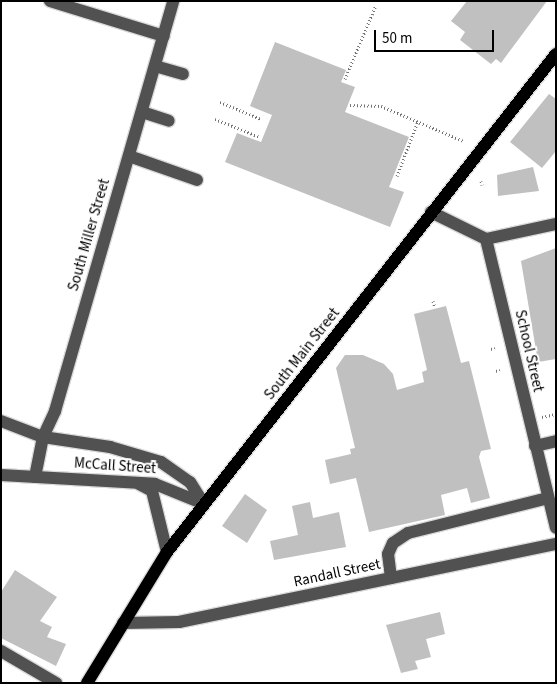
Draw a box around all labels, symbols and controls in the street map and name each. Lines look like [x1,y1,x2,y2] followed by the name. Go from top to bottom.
[377,20,497,52] scale bar
[382,28,412,49] text: 50 m
[64,177,114,293] street label: South Miller Street
[261,305,343,403] street label: South Main Street
[511,308,547,394] street label: School Street
[73,454,157,478] street label: McCall Street
[292,555,382,591] street label: Randall Street

